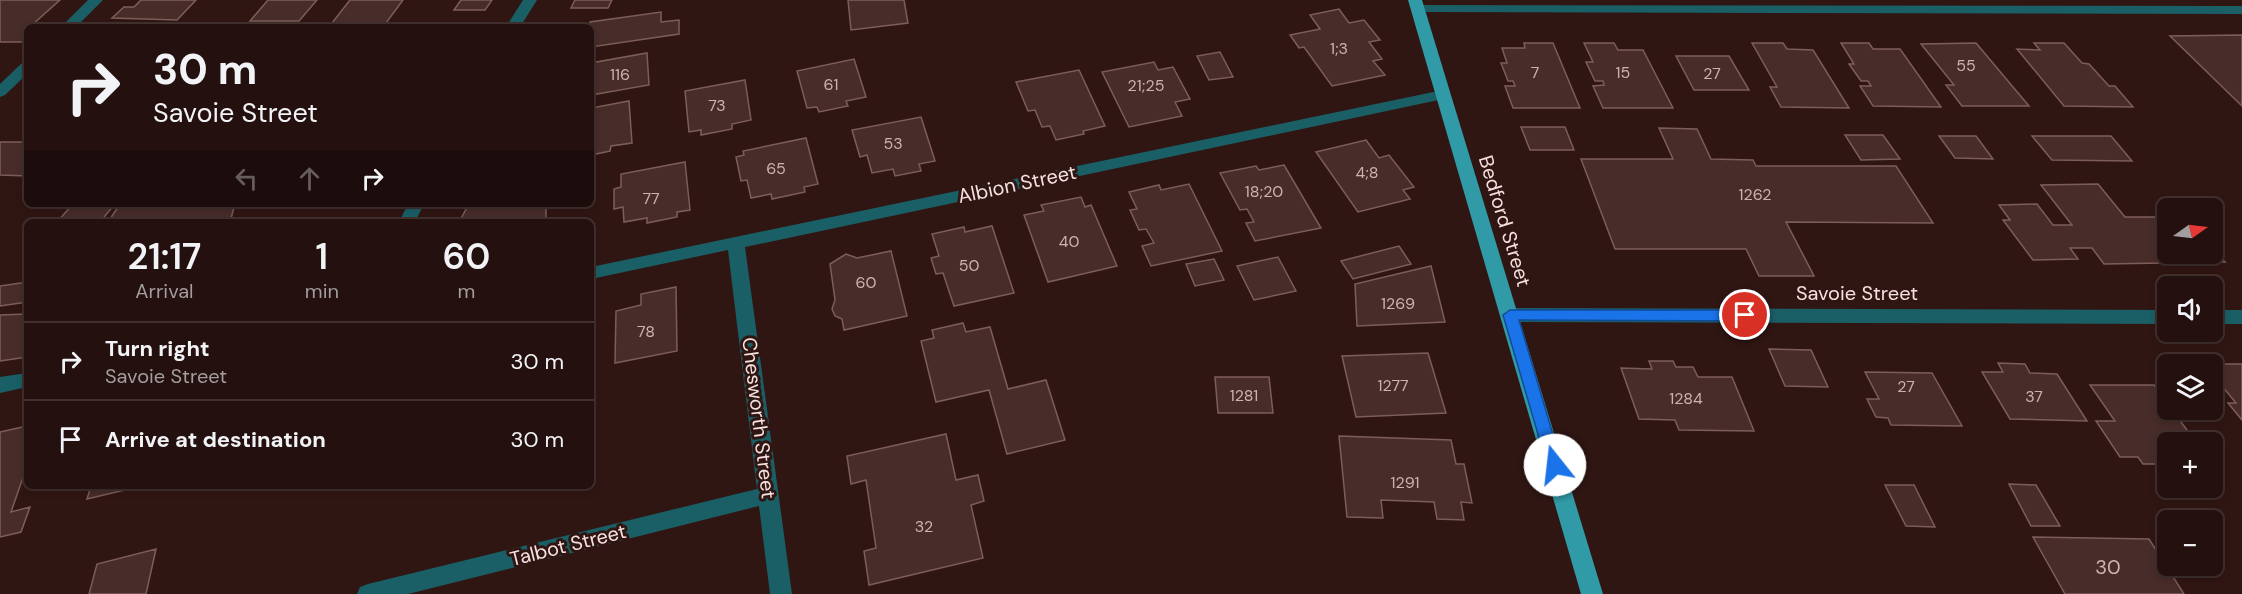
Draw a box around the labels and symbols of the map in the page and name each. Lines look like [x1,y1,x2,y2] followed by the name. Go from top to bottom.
[1330,38,1348,59] house number: 1;3
[1956,55,1976,76] house number: 55
[1531,62,1539,83] house number: 7
[1616,62,1630,83] house number: 15
[1703,63,1721,84] house number: 27
[610,64,630,85] house number: 116
[823,74,839,95] house number: 61
[1128,75,1164,96] house number: 21;25
[708,95,726,116] house number: 73
[883,133,903,154] house number: 53
[1473,152,1537,290] street label: Bedford Street
[766,158,786,179] house number: 65
[955,159,1079,209] street label: Albion Street
[1355,162,1379,183] house number: 4;8
[1245,181,1283,202] house number: 18;20
[1738,184,1772,205] house number: 1262
[642,188,660,209] house number: 77
[2157,198,2223,264] north arrow
[1059,231,1079,252] house number: 40
[959,255,979,276] house number: 50
[856,272,877,293] house number: 60
[1796,280,1918,306] street label: Savoie Street
[1719,289,1770,340] pin
[1381,293,1415,314] house number: 1269
[637,321,655,342] house number: 78
[736,336,782,500] street label: Chesworth Street
[1377,375,1409,396] house number: 1277
[1897,376,1915,397] house number: 27
[1230,385,1258,406] house number: 1281
[2025,386,2043,407] house number: 37
[1669,388,1703,409] house number: 1284
[1523,433,1587,497] position arrow
[1391,472,1419,493] house number: 1291
[915,516,933,537] house number: 32
[507,518,629,572] street label: Talbot Street
[2095,554,2121,580] house number: 30

